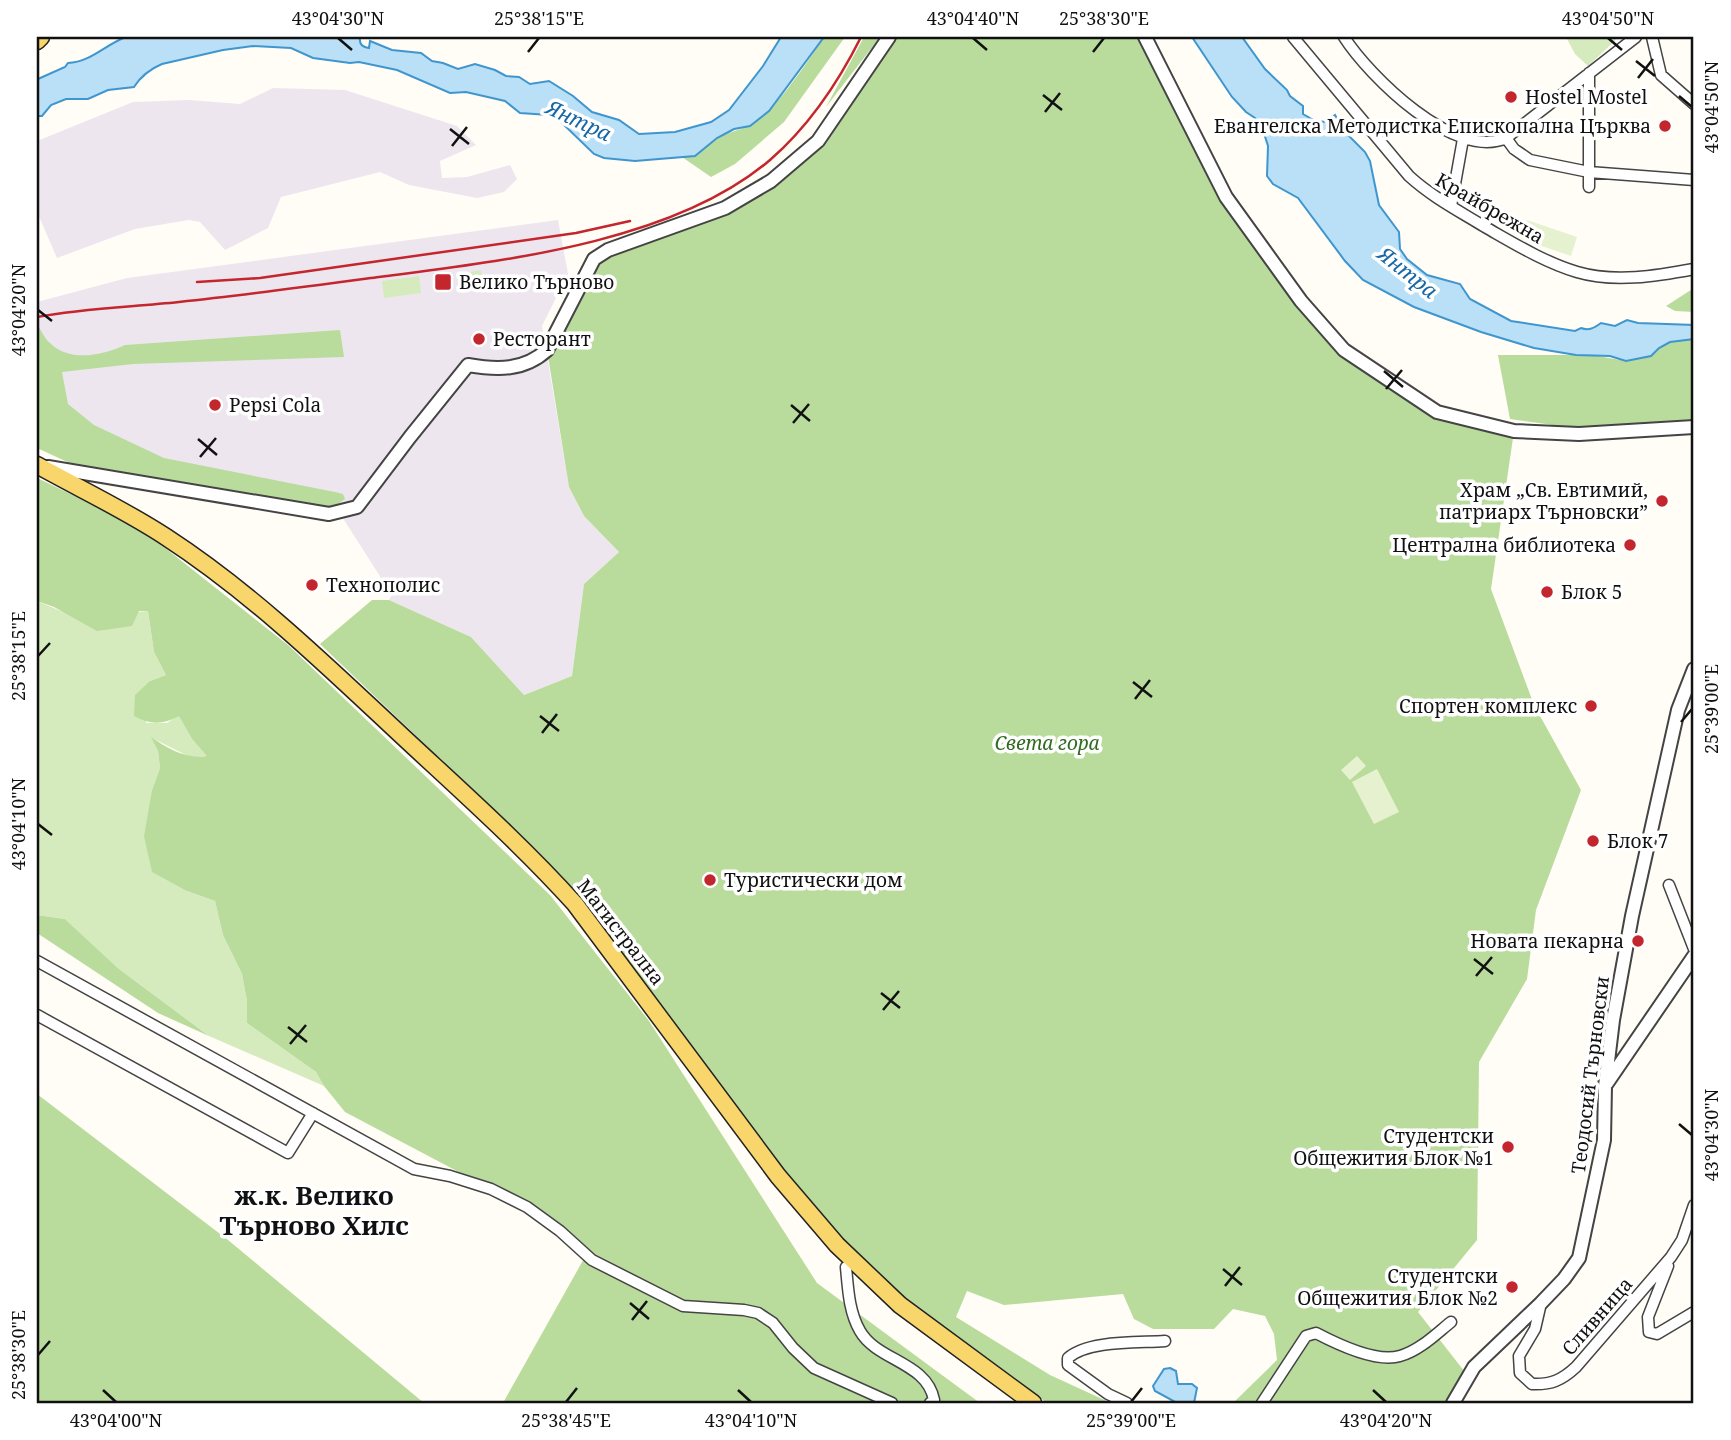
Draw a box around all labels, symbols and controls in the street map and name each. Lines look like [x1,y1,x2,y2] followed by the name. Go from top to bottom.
[292,6,385,30] text: 43°04'30"N
[494,6,584,30] text: 25°38'15"E
[927,6,1020,30] text: 43°04'40"N
[1059,6,1149,30] text: 25°38'30"E
[1562,6,1655,30] text: 43°04'50"N
[1699,60,1723,153] text: 43°04'50"N
[1525,84,1647,110] place label: Hostel Mostel
[1503,89,1519,105] marker: Hostel Mostel
[540,92,616,147] water label: Янтра
[1214,113,1651,139] place label: Евангелска Методистка Епископална Църква
[1657,118,1673,134] marker: Евангелска Методистка Епископална Църква
[1431,166,1549,250] street label: Крайбрежна
[1371,239,1444,304] water label: Янтра
[6,263,30,356] text: 43°04'20"N
[459,269,614,295] place label: Велико Търново
[433,272,453,292] marker: Велико Търново
[493,326,591,352] place label: Ресторант
[471,331,487,347] marker: Ресторант
[229,392,321,418] place label: Pepsi Cola
[207,397,223,413] marker: Pepsi Cola
[1439,477,1648,525] place label: Храм „Св. Евтимий, патриарх Търновски”
[1654,493,1670,509] marker: Храм „Св. Евтимий, патриарх Търновски”
[1392,532,1616,558] place label: Централна библиотека
[1622,537,1638,553] marker: Централна библиотека
[326,572,440,598] place label: Технополис
[304,577,320,593] marker: Технополис
[1561,579,1622,605] place label: Блок 5
[1539,584,1555,600] marker: Блок 5
[6,611,30,701] text: 25°38'15"E
[1699,664,1723,754] text: 25°39'00"E
[1399,693,1577,719] place label: Спортен комплекс
[1583,698,1599,714] marker: Спортен комплекс
[994,730,1100,756] park label: Света гора
[6,777,30,870] text: 43°04'10"N
[1607,828,1668,854] place label: Блок 7
[1585,833,1601,849] marker: Блок 7
[724,867,903,893] place label: Туристически дом
[702,872,718,888] marker: Туристически дом
[571,873,671,991] street label: Магистрална
[1470,928,1624,954] place label: Новата пекарна
[1630,933,1646,949] marker: Новата пекарна
[1565,974,1615,1175] street label: Теодосий Търновски
[1699,1088,1723,1181] text: 43°04'30"N
[1293,1123,1494,1171] place label: Студентски Общежития Блок №1
[1500,1139,1516,1155] marker: Студентски Общежития Блок №1
[219,1177,409,1243] district label: ж.к. Велико Търново Хилс
[1297,1263,1498,1311] place label: Студентски Общежития Блок №2
[1556,1271,1638,1361] street label: Сливница
[1504,1279,1520,1295] marker: Студентски Общежития Блок №2
[6,1310,30,1400] text: 25°38'30"E
[70,1408,163,1432] text: 43°04'00"N
[521,1408,611,1432] text: 25°38'45"E
[705,1408,798,1432] text: 43°04'10"N
[1086,1408,1176,1432] text: 25°39'00"E
[1340,1408,1433,1432] text: 43°04'20"N

